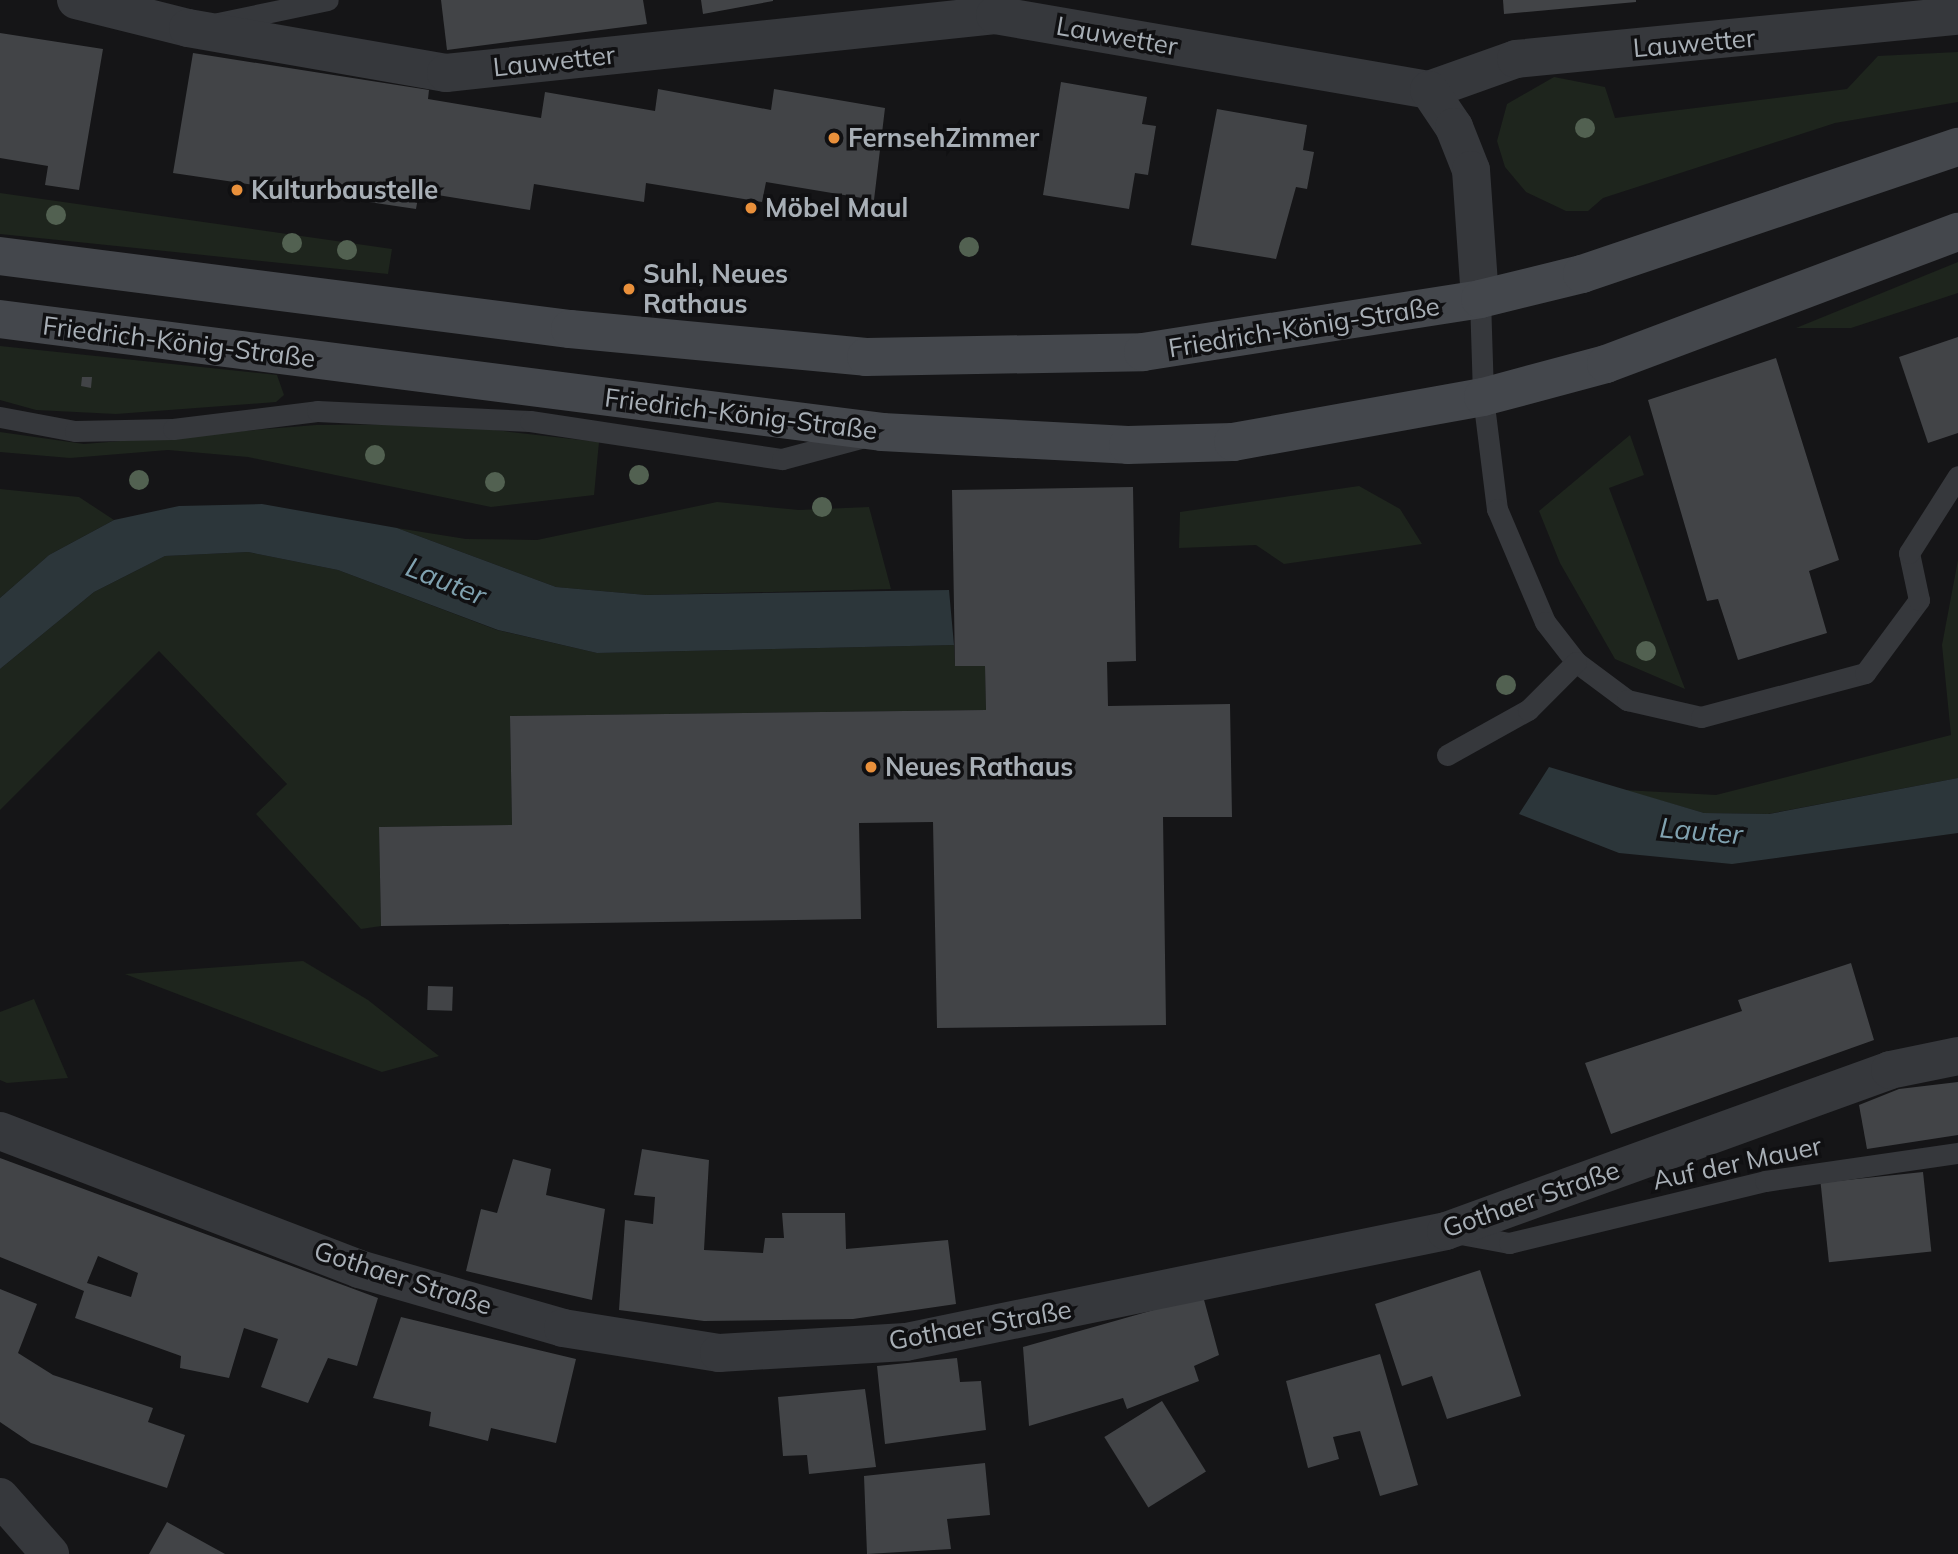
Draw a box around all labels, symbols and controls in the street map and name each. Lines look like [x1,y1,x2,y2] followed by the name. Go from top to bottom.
[1054,10,1180,62] street label: Lauwetter
[1632,22,1756,64] street label: Lauwetter
[491,39,617,83] street label: Lauwetter
[848,122,1039,154] place label: FernsehZimmer
[826,130,842,146] marker: FernsehZimmer
[251,174,438,206] place label: Kulturbaustelle
[229,182,245,198] marker: Kulturbaustelle
[765,192,908,224] place label: Möbel Maul
[743,200,759,216] marker: Möbel Maul
[643,258,788,320] place label: Suhl, Neues Rathaus
[621,281,637,297] marker: Suhl, Neues Rathaus
[1166,290,1442,364] street label: Friedrich-König-Straße
[41,310,317,374] street label: Friedrich-König-Straße
[603,382,879,446] street label: Friedrich-König-Straße
[401,550,491,612] water label: Lauter
[885,751,1073,783] place label: Neues Rathaus
[863,759,879,775] marker: Neues Rathaus
[1658,811,1744,851] water label: Lauter
[1650,1130,1824,1196] street label: Auf der Mauer
[1439,1154,1623,1244] street label: Gothaer Straße
[310,1235,496,1321] street label: Gothaer Straße
[886,1294,1074,1356] street label: Gothaer Straße

